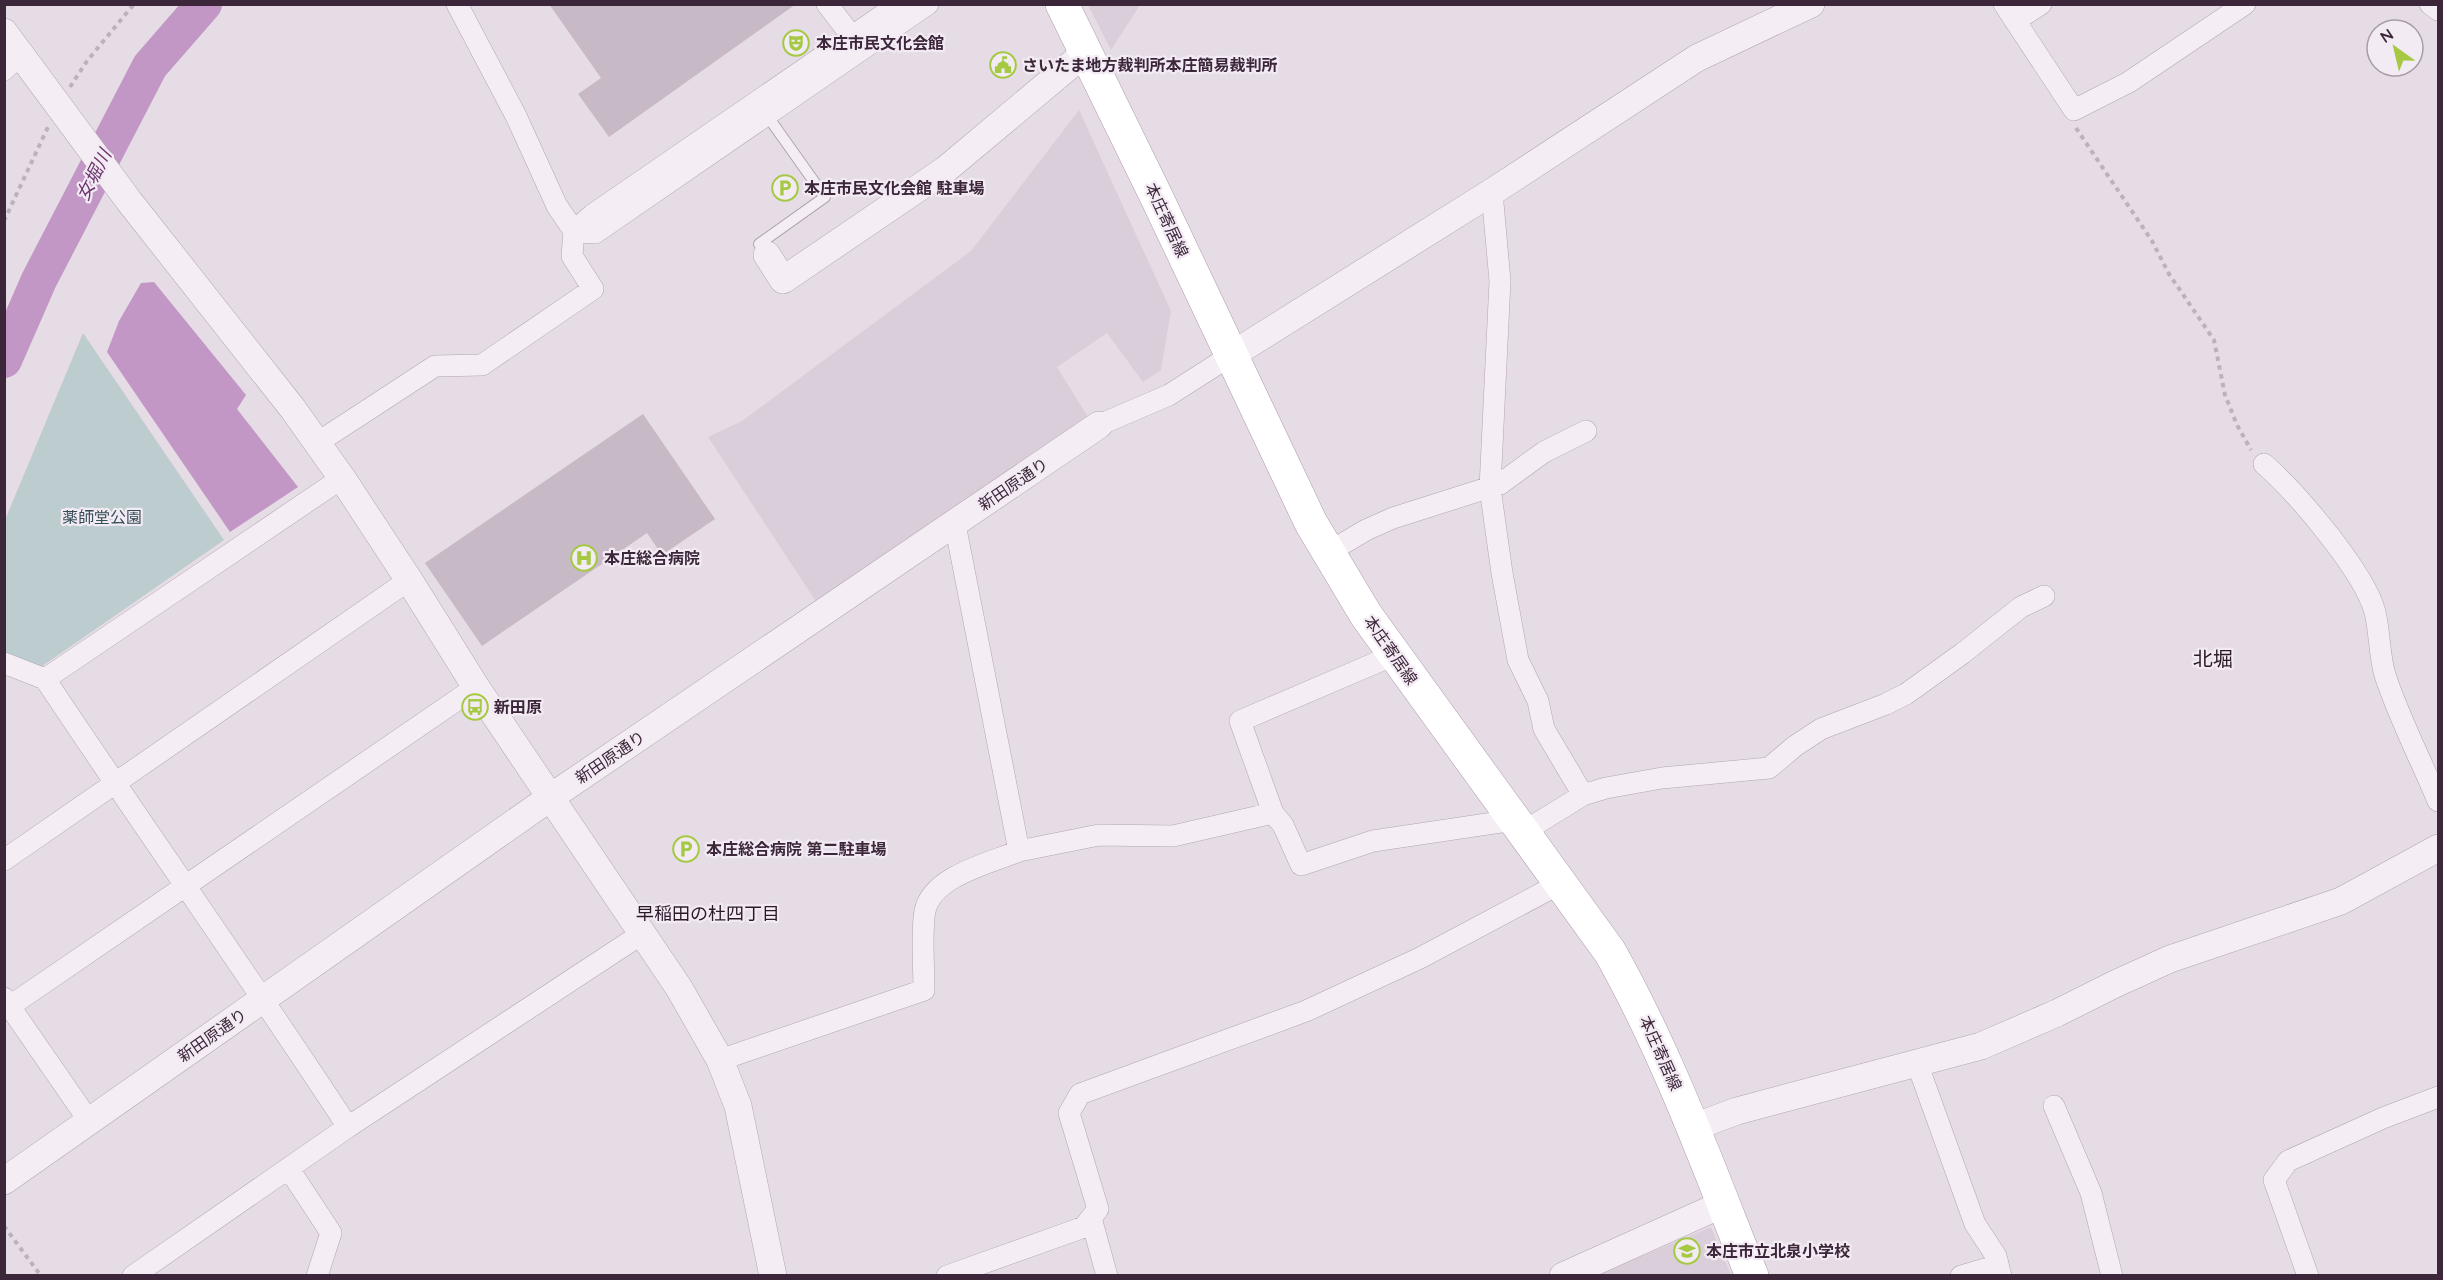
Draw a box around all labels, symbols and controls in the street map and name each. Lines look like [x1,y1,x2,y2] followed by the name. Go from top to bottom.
[2365,18,2425,78] north arrow
[2376,24,2397,47] text: N
[781,28,811,58] theatre icon: 本庄市民文化会館
[816,33,944,53] place label: 本庄市民文化会館
[988,50,1018,80] public building icon: さいたま地方裁判所本庄簡易裁判所
[1022,55,1278,75] place label: さいたま地方裁判所本庄簡易裁判所
[71,144,117,204] water label: 女堀川
[770,173,800,203] parking icon: 本庄市民文化会館 駐車場
[804,178,984,198] place label: 本庄市民文化会館 駐車場
[1141,180,1193,260] street label: 本庄寄居線
[974,453,1052,515] street label: 新田原通り
[62,507,142,527] park label: 薬師堂公園
[569,543,599,573] hospital icon: 本庄総合病院
[604,548,700,568] place label: 本庄総合病院
[1360,611,1422,689] street label: 本庄寄居線
[2193,646,2233,671] district label: 北堀
[460,692,490,722] bus stop icon: 新田原
[494,697,542,717] place label: 新田原
[571,726,649,788] street label: 新田原通り
[671,834,701,864] parking icon: 本庄総合病院 第二駐車場
[706,839,886,859] place label: 本庄総合病院 第二駐車場
[636,902,780,925] district label: 早稲田の杜四丁目
[173,1004,251,1066] street label: 新田原通り
[1636,1012,1686,1094] street label: 本庄寄居線
[1672,1236,1702,1266] school or university icon: 本庄市立北泉小学校
[1706,1241,1850,1261] place label: 本庄市立北泉小学校

